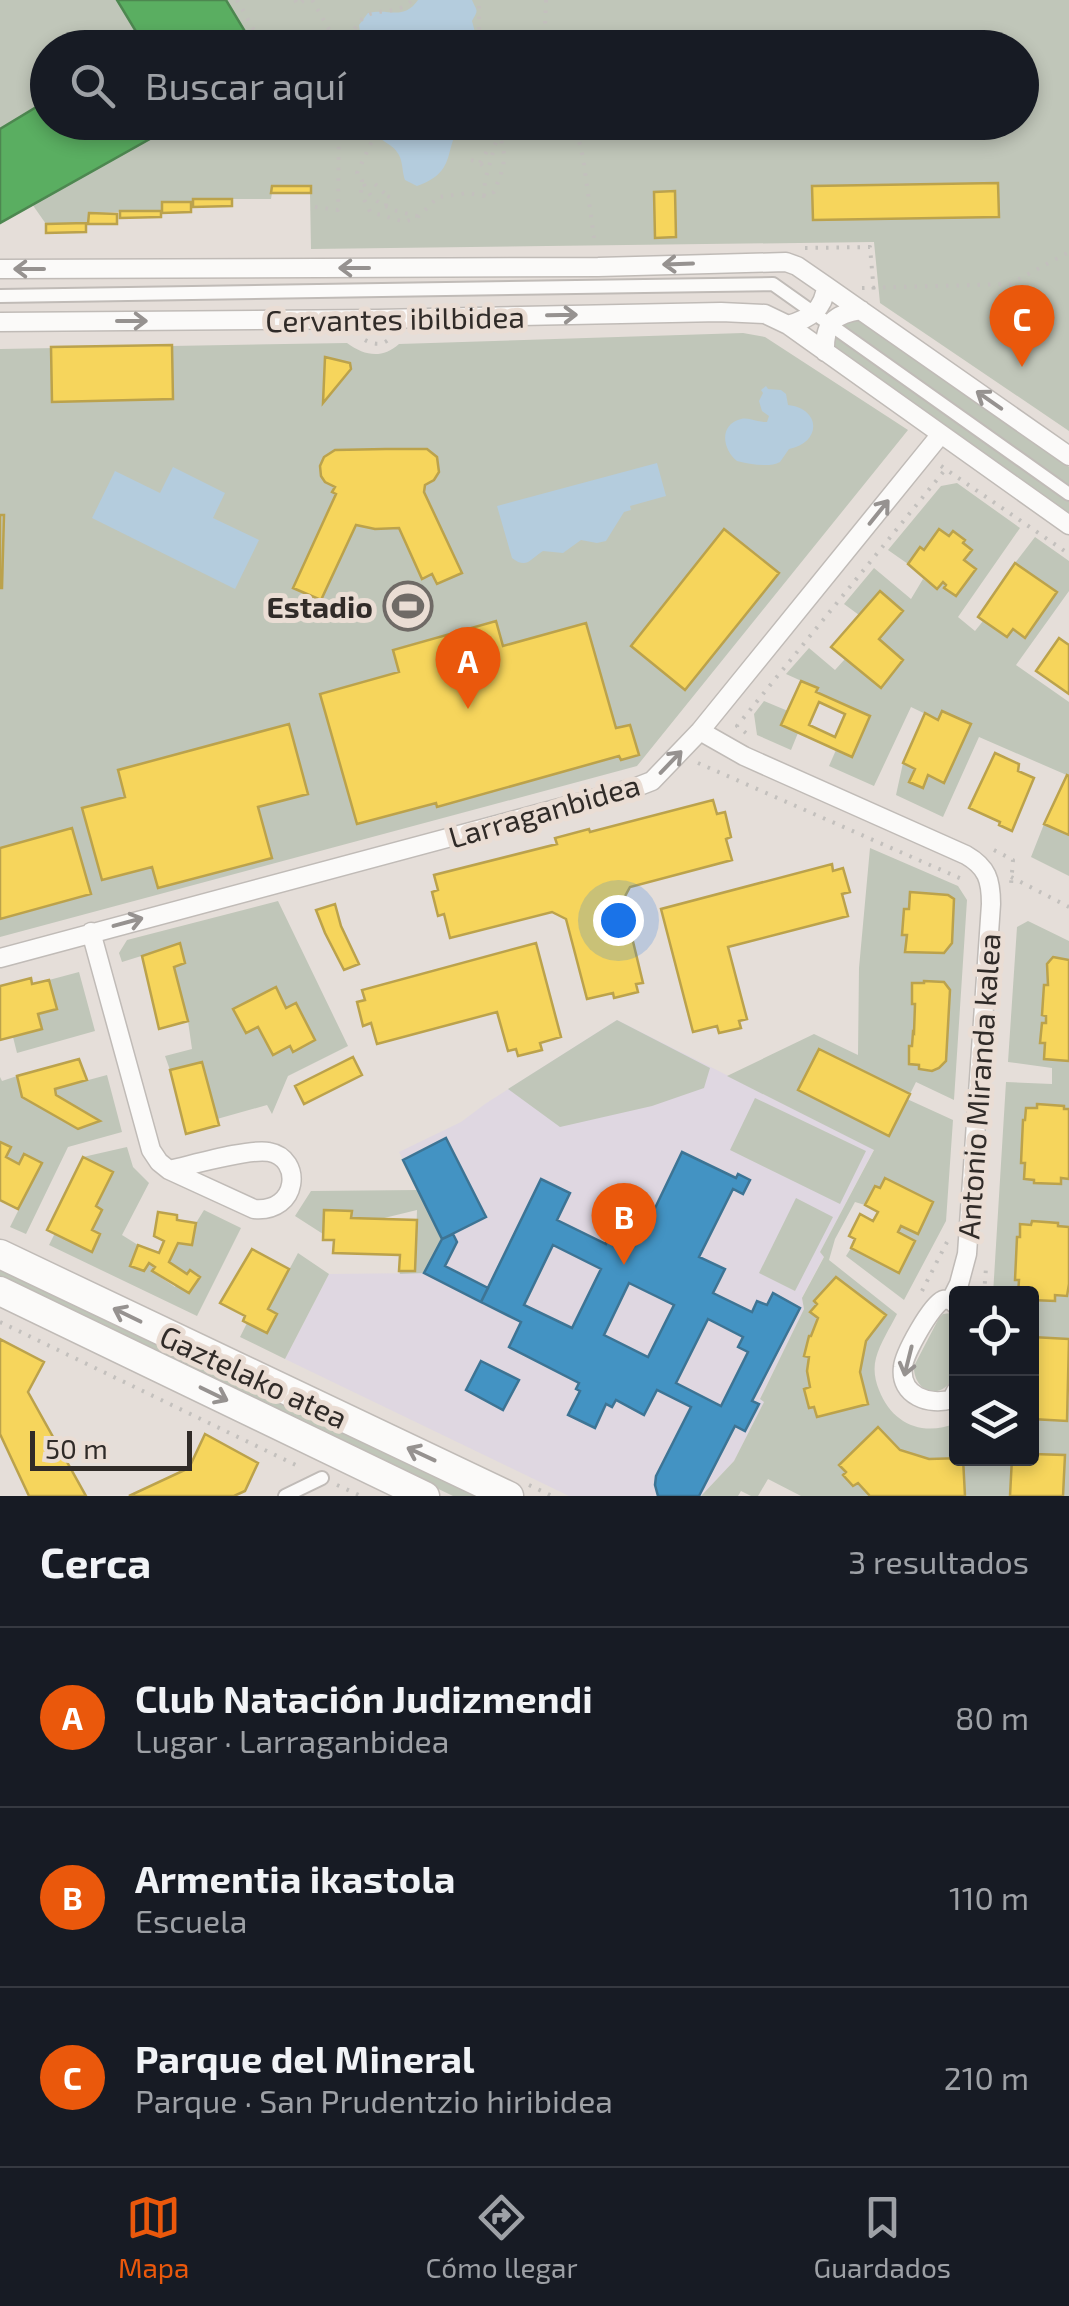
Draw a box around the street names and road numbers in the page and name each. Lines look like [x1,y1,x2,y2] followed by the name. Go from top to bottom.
[265,298,525,338] street label: Cervantes ibilbidea
[444,766,644,854] street label: Larraganbidea
[949,932,1007,1240] street label: Antonio Miranda kalea
[155,1317,353,1435] street label: Gaztelako atea

